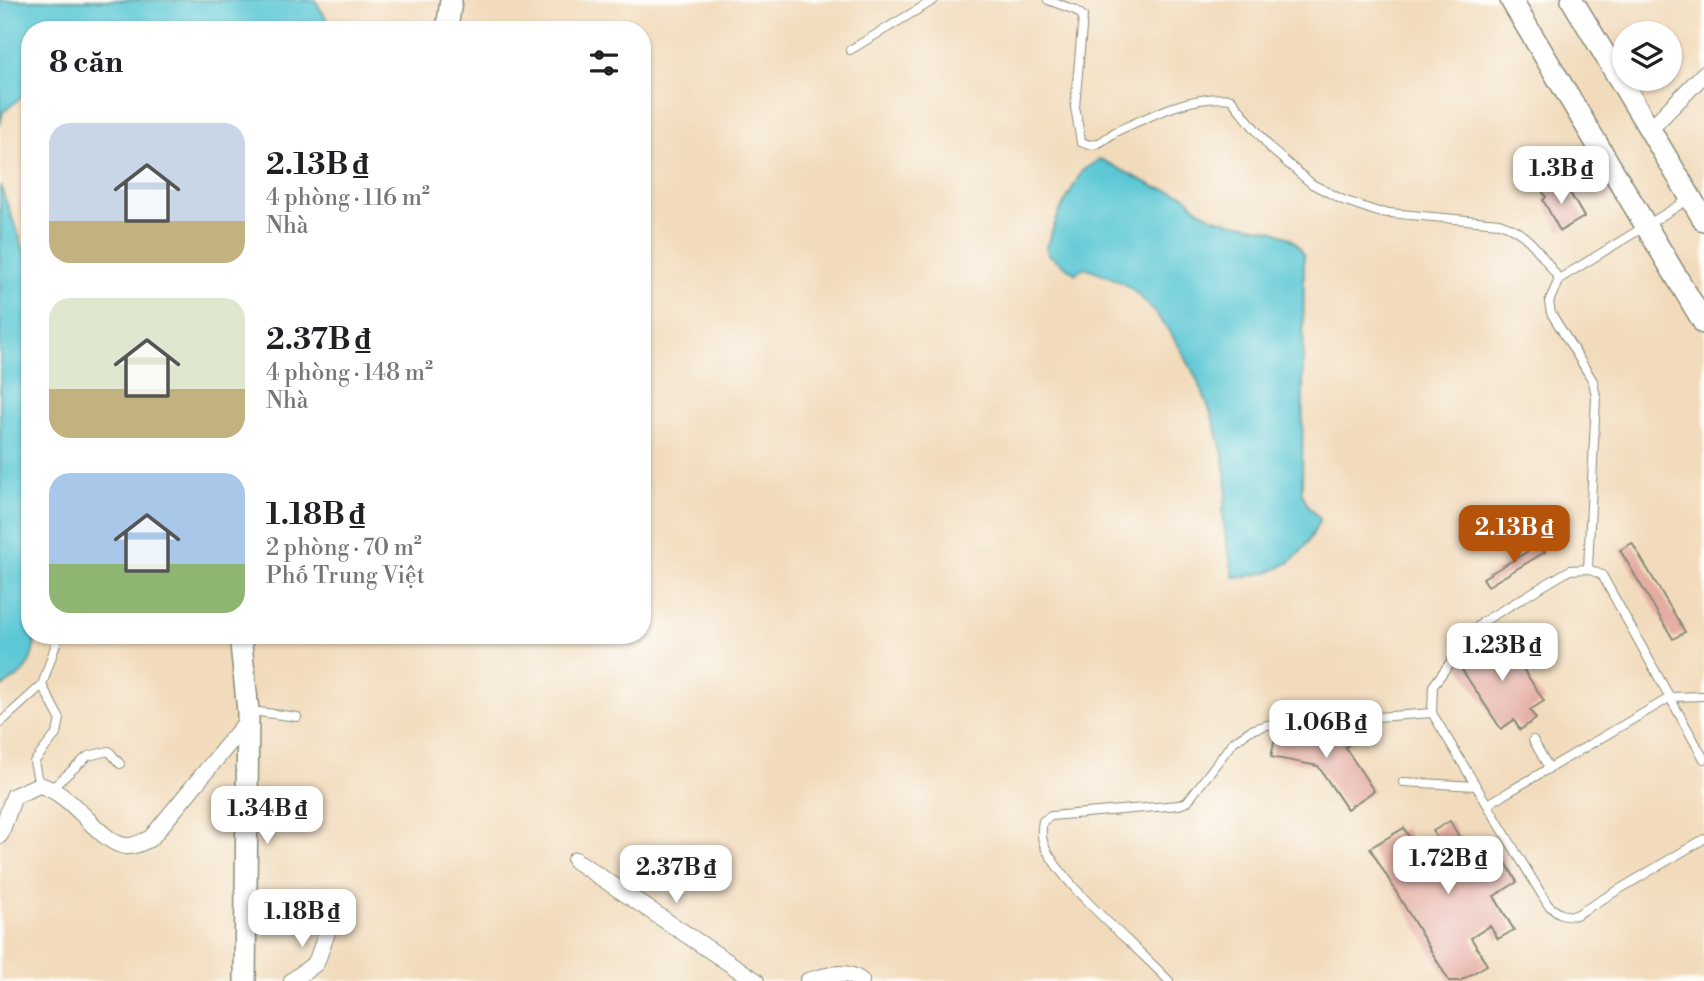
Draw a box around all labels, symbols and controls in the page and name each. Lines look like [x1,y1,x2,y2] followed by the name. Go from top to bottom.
[1612,21,1682,91] map controls
[1612,21,1682,91] button: layers
[49,44,123,82] text: 8 căn
[585,44,623,82] icon: filters
[266,146,368,184] text: 2.13B ₫
[1504,146,1618,206] pin: 1.3B ₫
[105,151,189,235] icon: home
[1529,155,1593,183] text: 1.3B ₫
[266,184,430,212] text: 4 phòng · 116 m²
[266,212,308,240] text: Nhà
[266,321,371,359] text: 2.37B ₫
[105,326,189,410] icon: home
[266,359,433,387] text: 4 phòng · 148 m²
[266,387,308,415] text: Nhà
[266,496,365,534] text: 1.18B ₫
[105,501,189,585] icon: home
[1449,505,1579,565] pin: 2.13B ₫
[1475,514,1553,542] text: 2.13B ₫
[266,534,422,562] text: 2 phòng · 70 m²
[266,562,425,590] text: Phố Trung Việt
[1437,624,1567,683] pin: 1.23B ₫
[1463,632,1541,660] text: 1.23B ₫
[1261,700,1391,760] pin: 1.06B ₫
[1285,709,1367,737] text: 1.06B ₫
[202,786,332,846] pin: 1.34B ₫
[227,795,307,823] text: 1.34B ₫
[1383,836,1513,896] pin: 1.72B ₫
[1409,845,1487,873] text: 1.72B ₫
[611,846,741,905] pin: 2.37B ₫
[636,854,716,882] text: 2.37B ₫
[237,890,367,949] pin: 1.18B ₫
[264,898,340,926] text: 1.18B ₫

